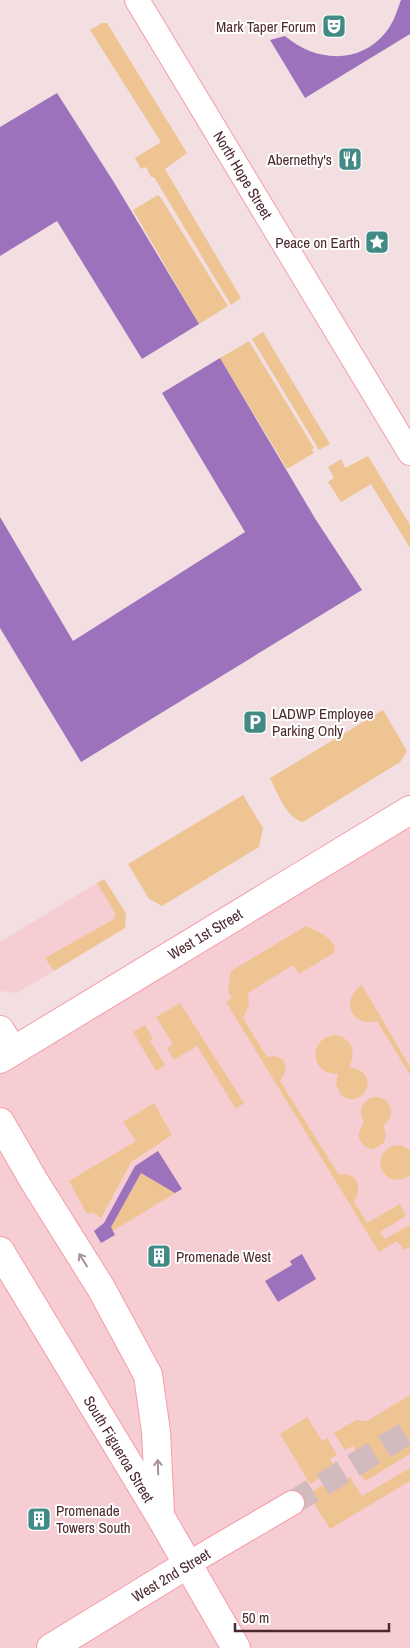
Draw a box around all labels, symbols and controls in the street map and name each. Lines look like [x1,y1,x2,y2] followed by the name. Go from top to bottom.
[321,13,347,39] theatre icon: Mark Taper Forum
[216,16,316,37] place label: Mark Taper Forum
[208,127,278,223] street label: North Hope Street
[337,146,363,172] restaurant icon: Abernethy's
[266,149,332,170] place label: Abernethy's
[364,229,390,255] place icon: Peace on Earth
[275,232,360,253] place label: Peace on Earth
[272,703,374,741] place label: LADWP Employee Parking Only
[242,709,268,735] parking icon: LADWP Employee Parking Only
[164,903,247,965] street label: West 1st Street
[146,1243,172,1269] building icon: Promenade West
[176,1246,271,1267] place label: Promenade West
[78,1254,88,1268] one-way arrow
[79,1392,159,1507] street label: South Figueroa Street
[153,1459,162,1475] one-way arrow
[56,1500,131,1538] place label: Promenade Towers South
[26,1506,52,1532] building icon: Promenade Towers South
[128,1543,215,1607] street label: West 2nd Street
[235,1600,389,1632] scale bar
[242,1607,269,1628] text: 50 m

